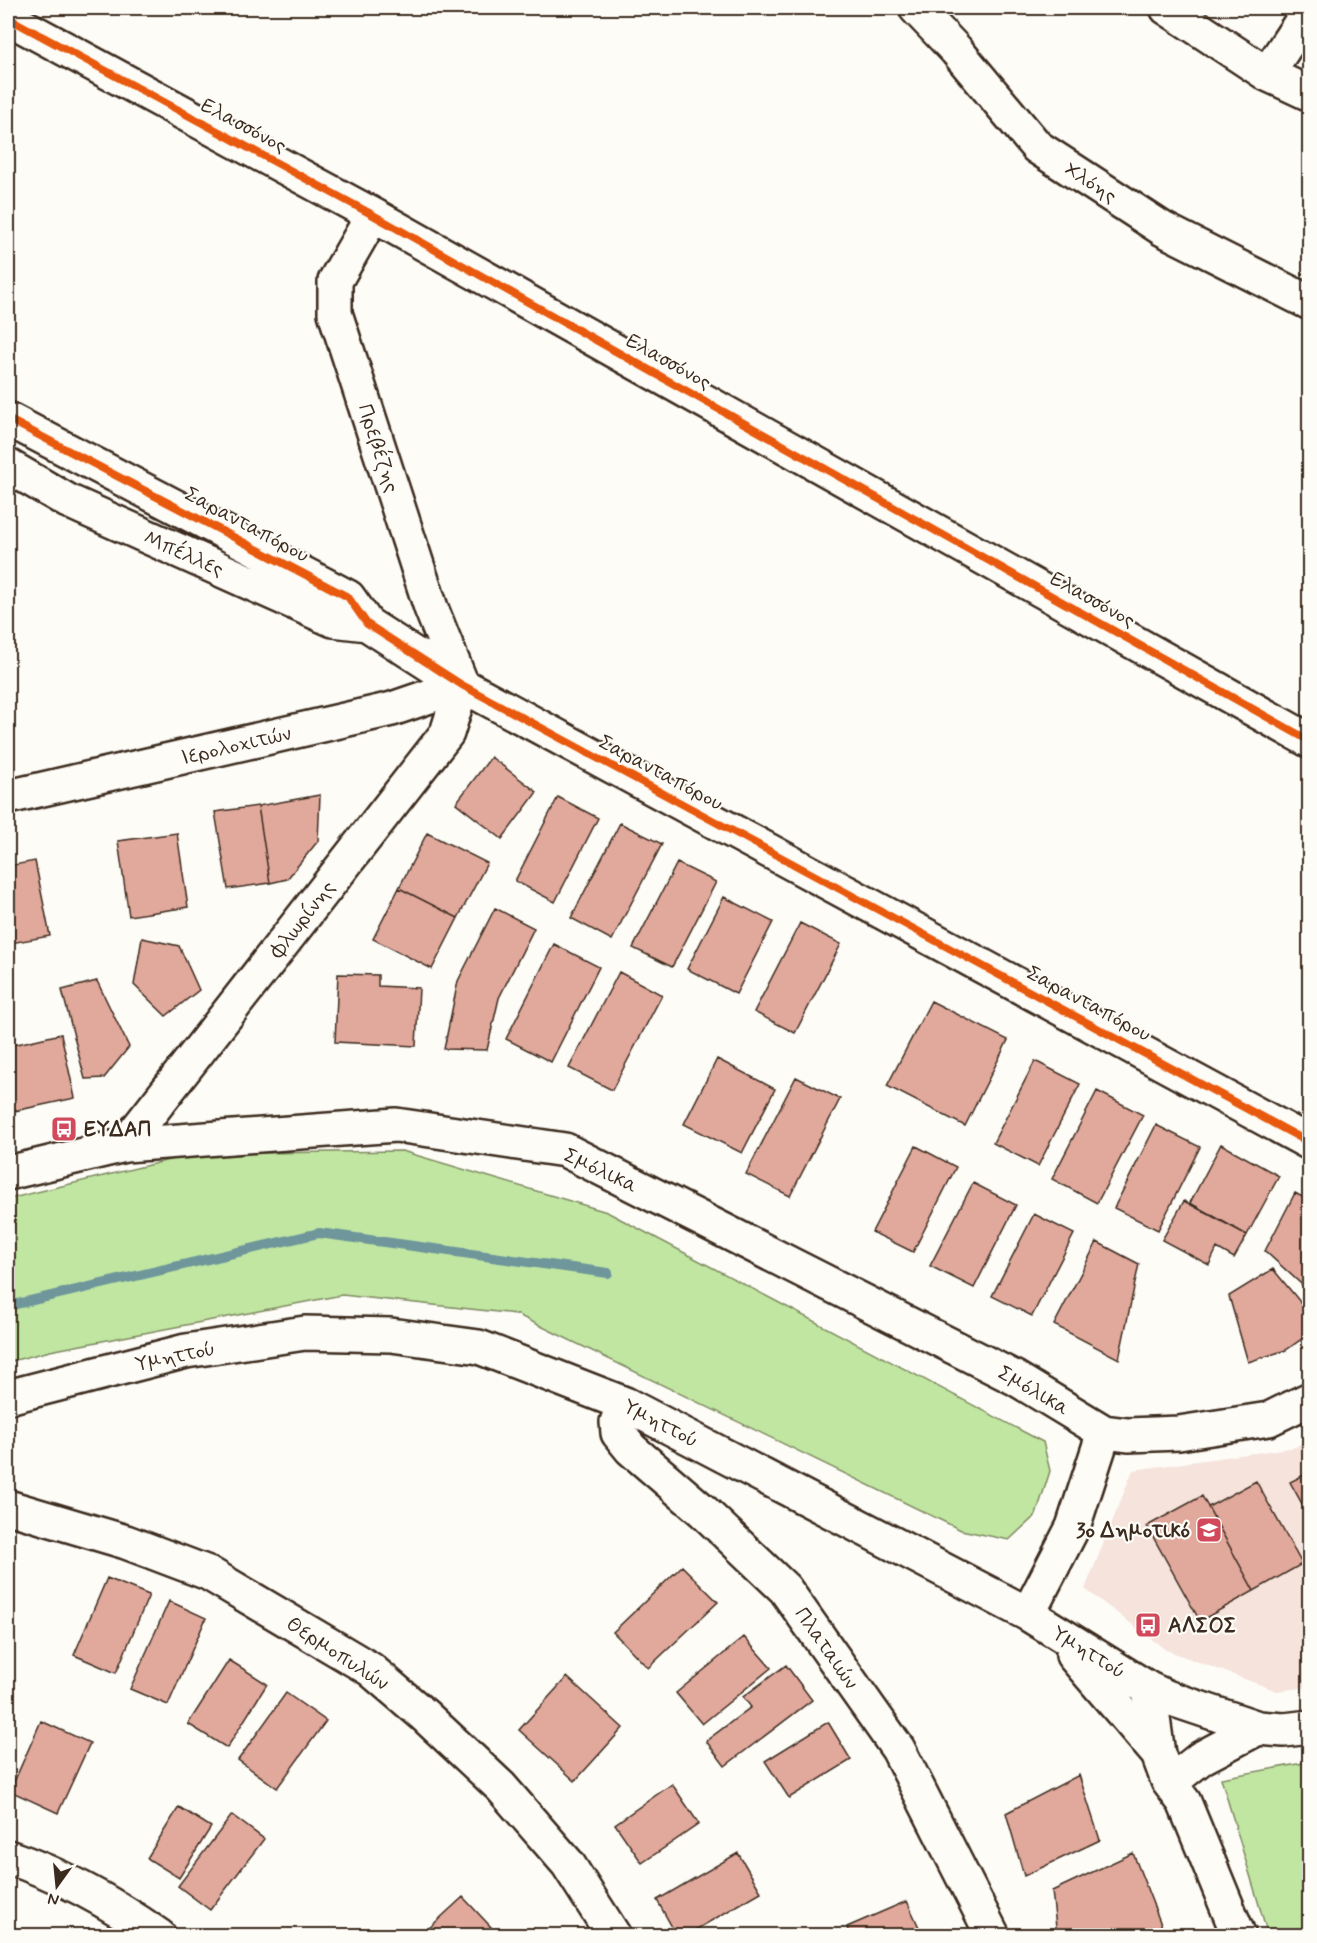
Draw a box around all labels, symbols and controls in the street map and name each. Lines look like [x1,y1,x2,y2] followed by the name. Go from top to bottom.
[196,92,291,160] street label: Ελασσόνος
[1059,156,1122,210] street label: Χλόης
[621,327,716,397] street label: Ελασσόνος
[351,400,406,496] street label: Πρεβέζης
[179,480,314,569] street label: Σαρανταπόρου
[139,523,228,584] street label: Μπέλλες
[1045,565,1140,635] street label: Ελασσόνος
[178,720,294,772] street label: Ιερολοχιτών
[593,728,728,817] street label: Σαρανταπόρου
[263,875,342,965] street label: Φλωρίνης
[1021,959,1156,1048] street label: Σαρανταπόρου
[49,1114,79,1144] bus stop icon: ΕΥΔΑΠ
[84,1116,151,1144] place label: ΕΥΔΑΠ
[559,1142,642,1200] street label: Σμόλικα
[133,1335,218,1379] street label: Υμηττού
[993,1359,1074,1423] street label: Σμόλικα
[618,1393,703,1455] street label: Υμηττού
[1194,1515,1224,1545] school or university icon: 3ο Δημοτικό
[1076,1517,1190,1545] place label: 3ο Δημοτικό
[788,1602,865,1695] street label: Πλαταιών
[281,1610,394,1697] street label: Θερμοπυλών
[1133,1610,1163,1640] bus stop icon: ΑΛΣΟΣ
[1168,1612,1236,1640] place label: ΑΛΣΟΣ
[1046,1620,1131,1686] street label: Υμηττού
[27,1856,87,1916] north arrow
[46,1888,61,1911] text: N

